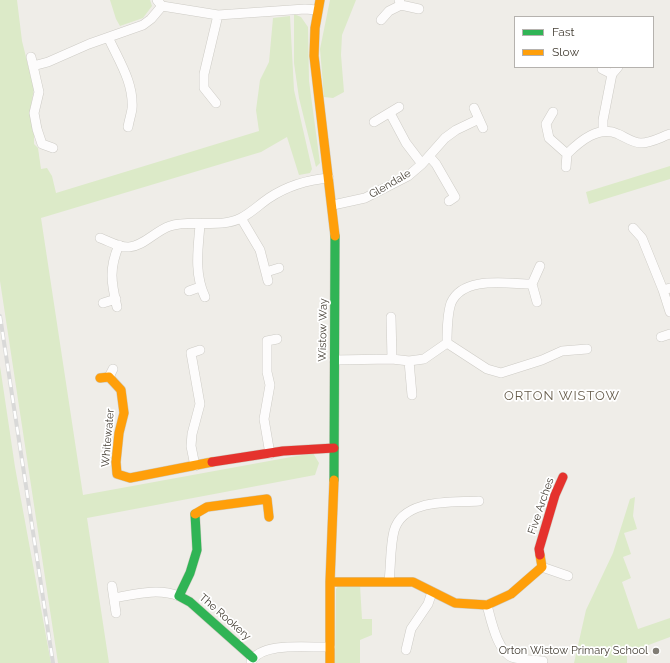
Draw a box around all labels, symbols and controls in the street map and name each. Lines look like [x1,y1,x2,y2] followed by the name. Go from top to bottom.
[514,16,654,68] legend
[552,25,575,39] text: Fast
[552,45,579,59] text: Slow
[367,167,413,201] street label: Glendale
[316,298,330,362] street label: Wistow Way
[504,388,620,404] district label: ORTON WISTOW
[99,408,117,468] street label: Whitewater
[525,476,557,536] street label: Five Arches
[196,591,254,643] street label: The Rookery
[499,644,648,658] place label: Orton Wistow Primary School
[651,646,661,656] marker: Orton Wistow Primary School

